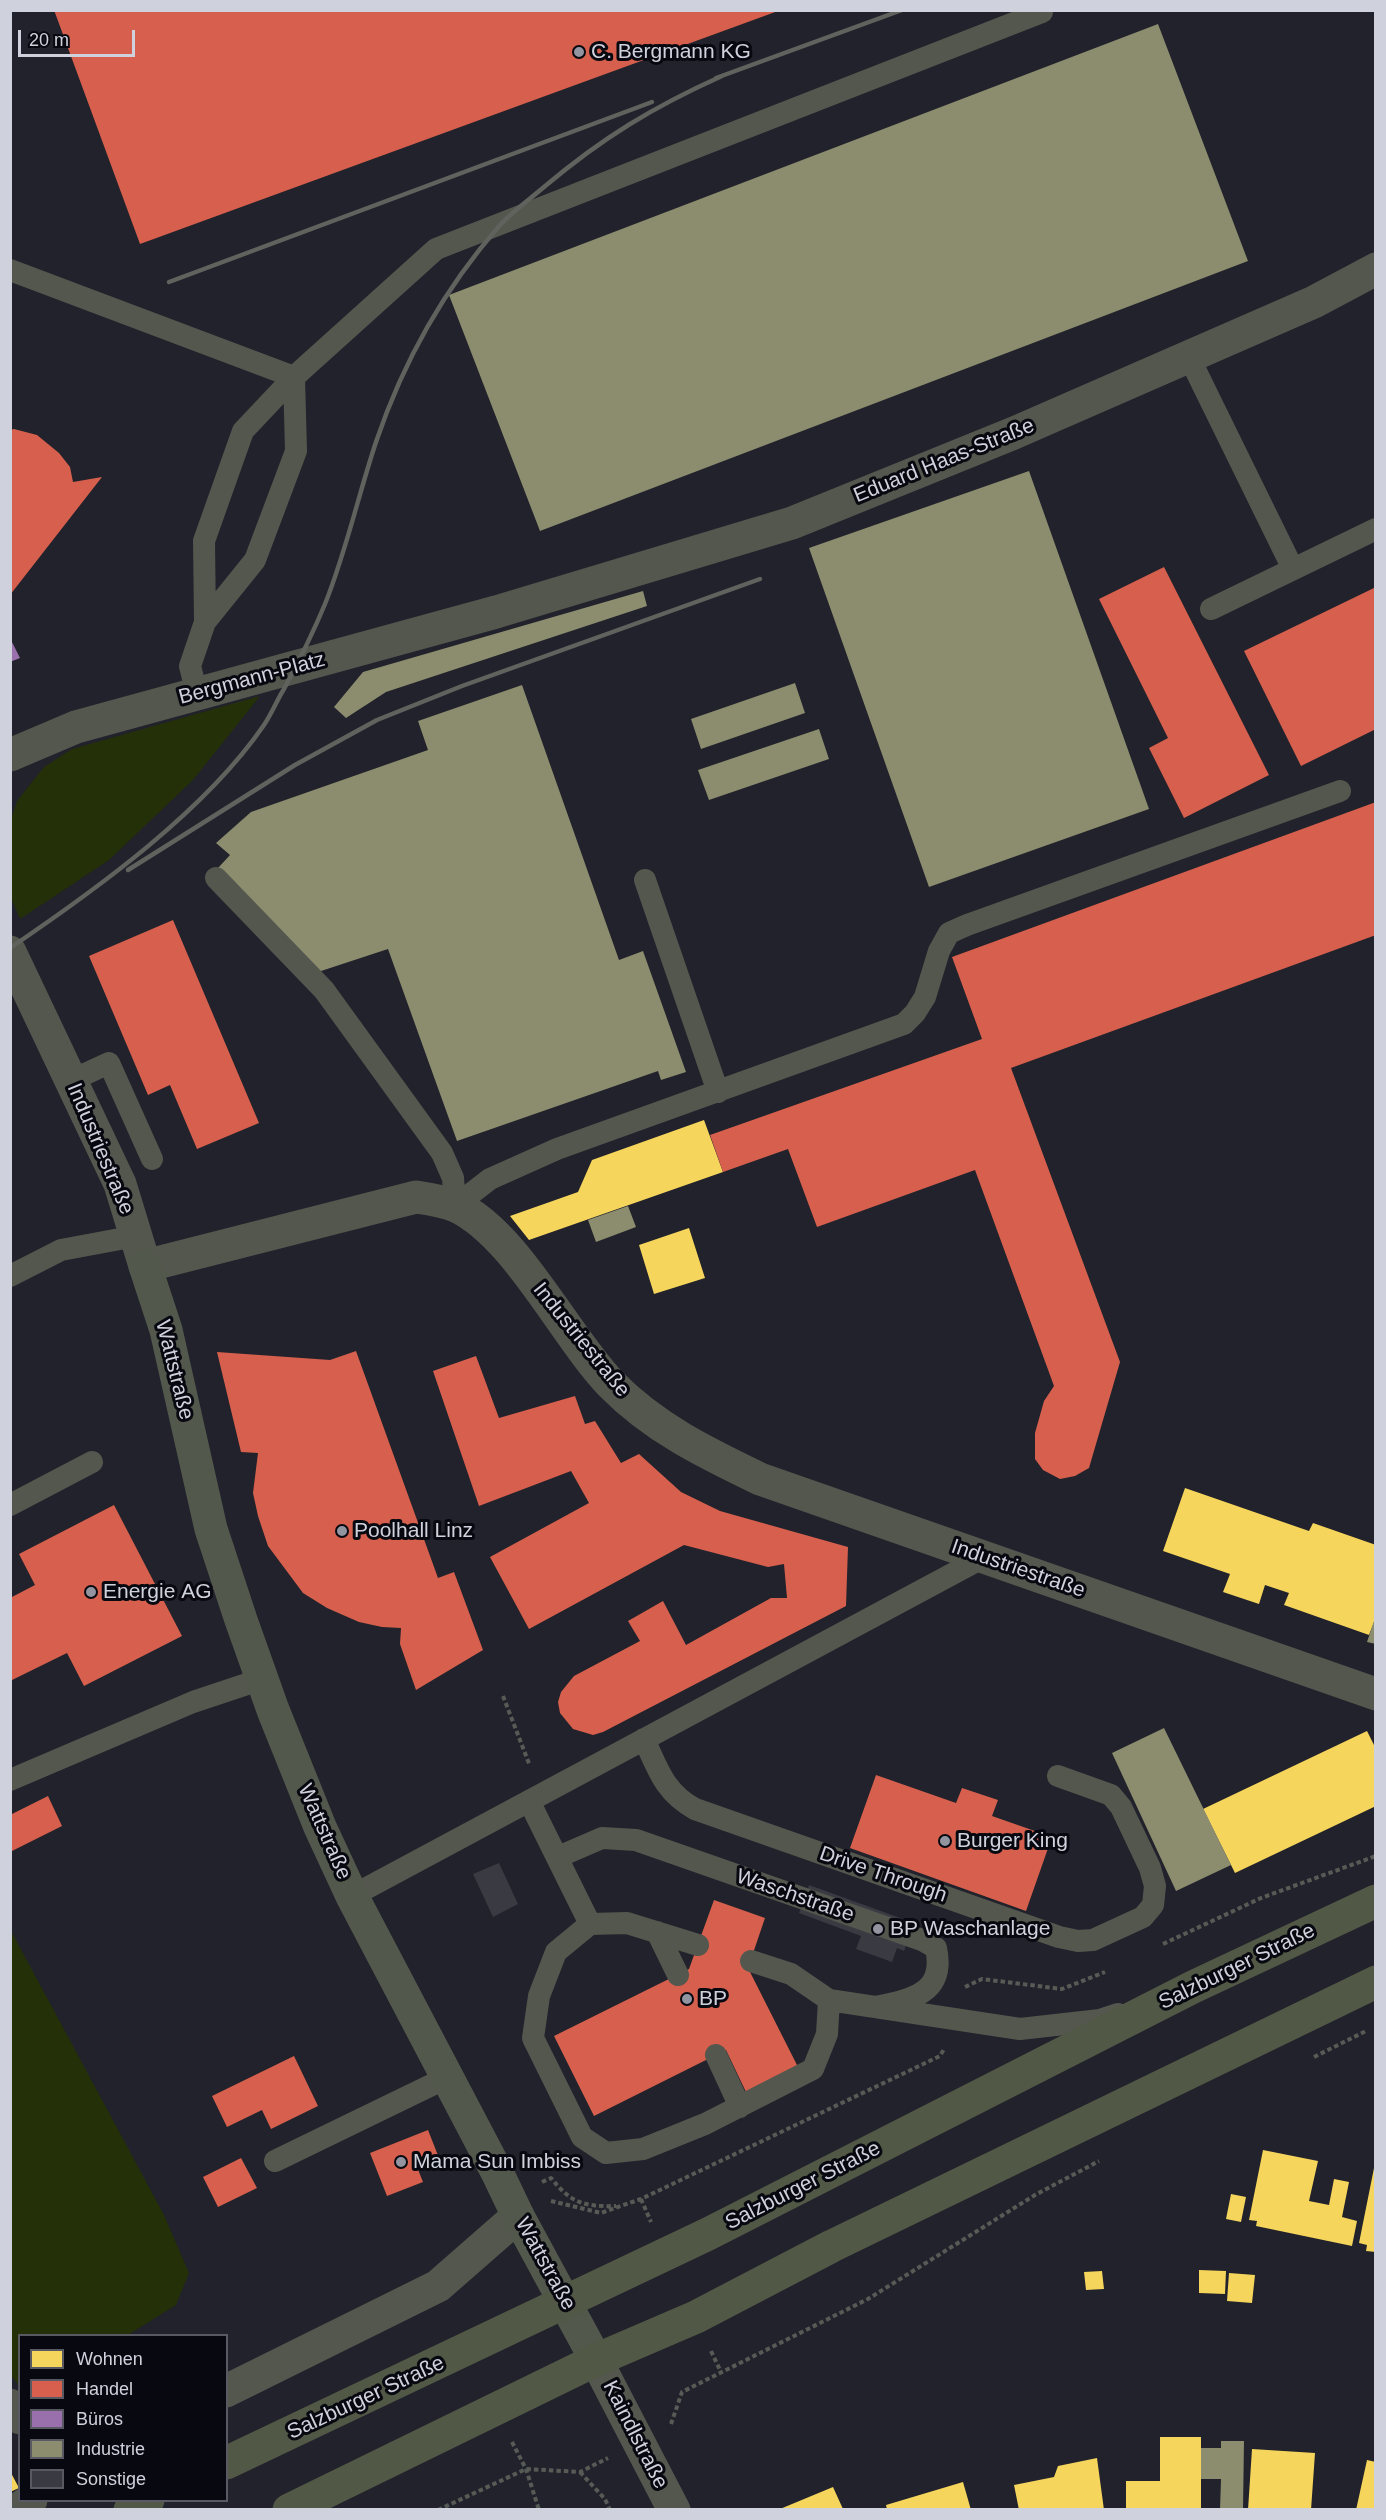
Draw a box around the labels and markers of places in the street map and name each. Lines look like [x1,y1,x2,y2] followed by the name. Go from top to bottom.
[591,39,751,65] place label: C. Bergmann KG
[572,45,586,59] marker: C. Bergmann KG
[354,1518,473,1544] place label: Poolhall Linz
[335,1524,349,1538] marker: Poolhall Linz
[103,1579,212,1605] place label: Energie AG
[84,1585,98,1599] marker: Energie AG
[957,1828,1068,1854] place label: Burger King
[938,1834,952,1848] marker: Burger King
[890,1916,1050,1942] place label: BP Waschanlage
[871,1922,885,1936] marker: BP Waschanlage
[699,1986,727,2012] place label: BP
[680,1992,694,2006] marker: BP
[413,2149,581,2175] place label: Mama Sun Imbiss
[394,2155,408,2169] marker: Mama Sun Imbiss

